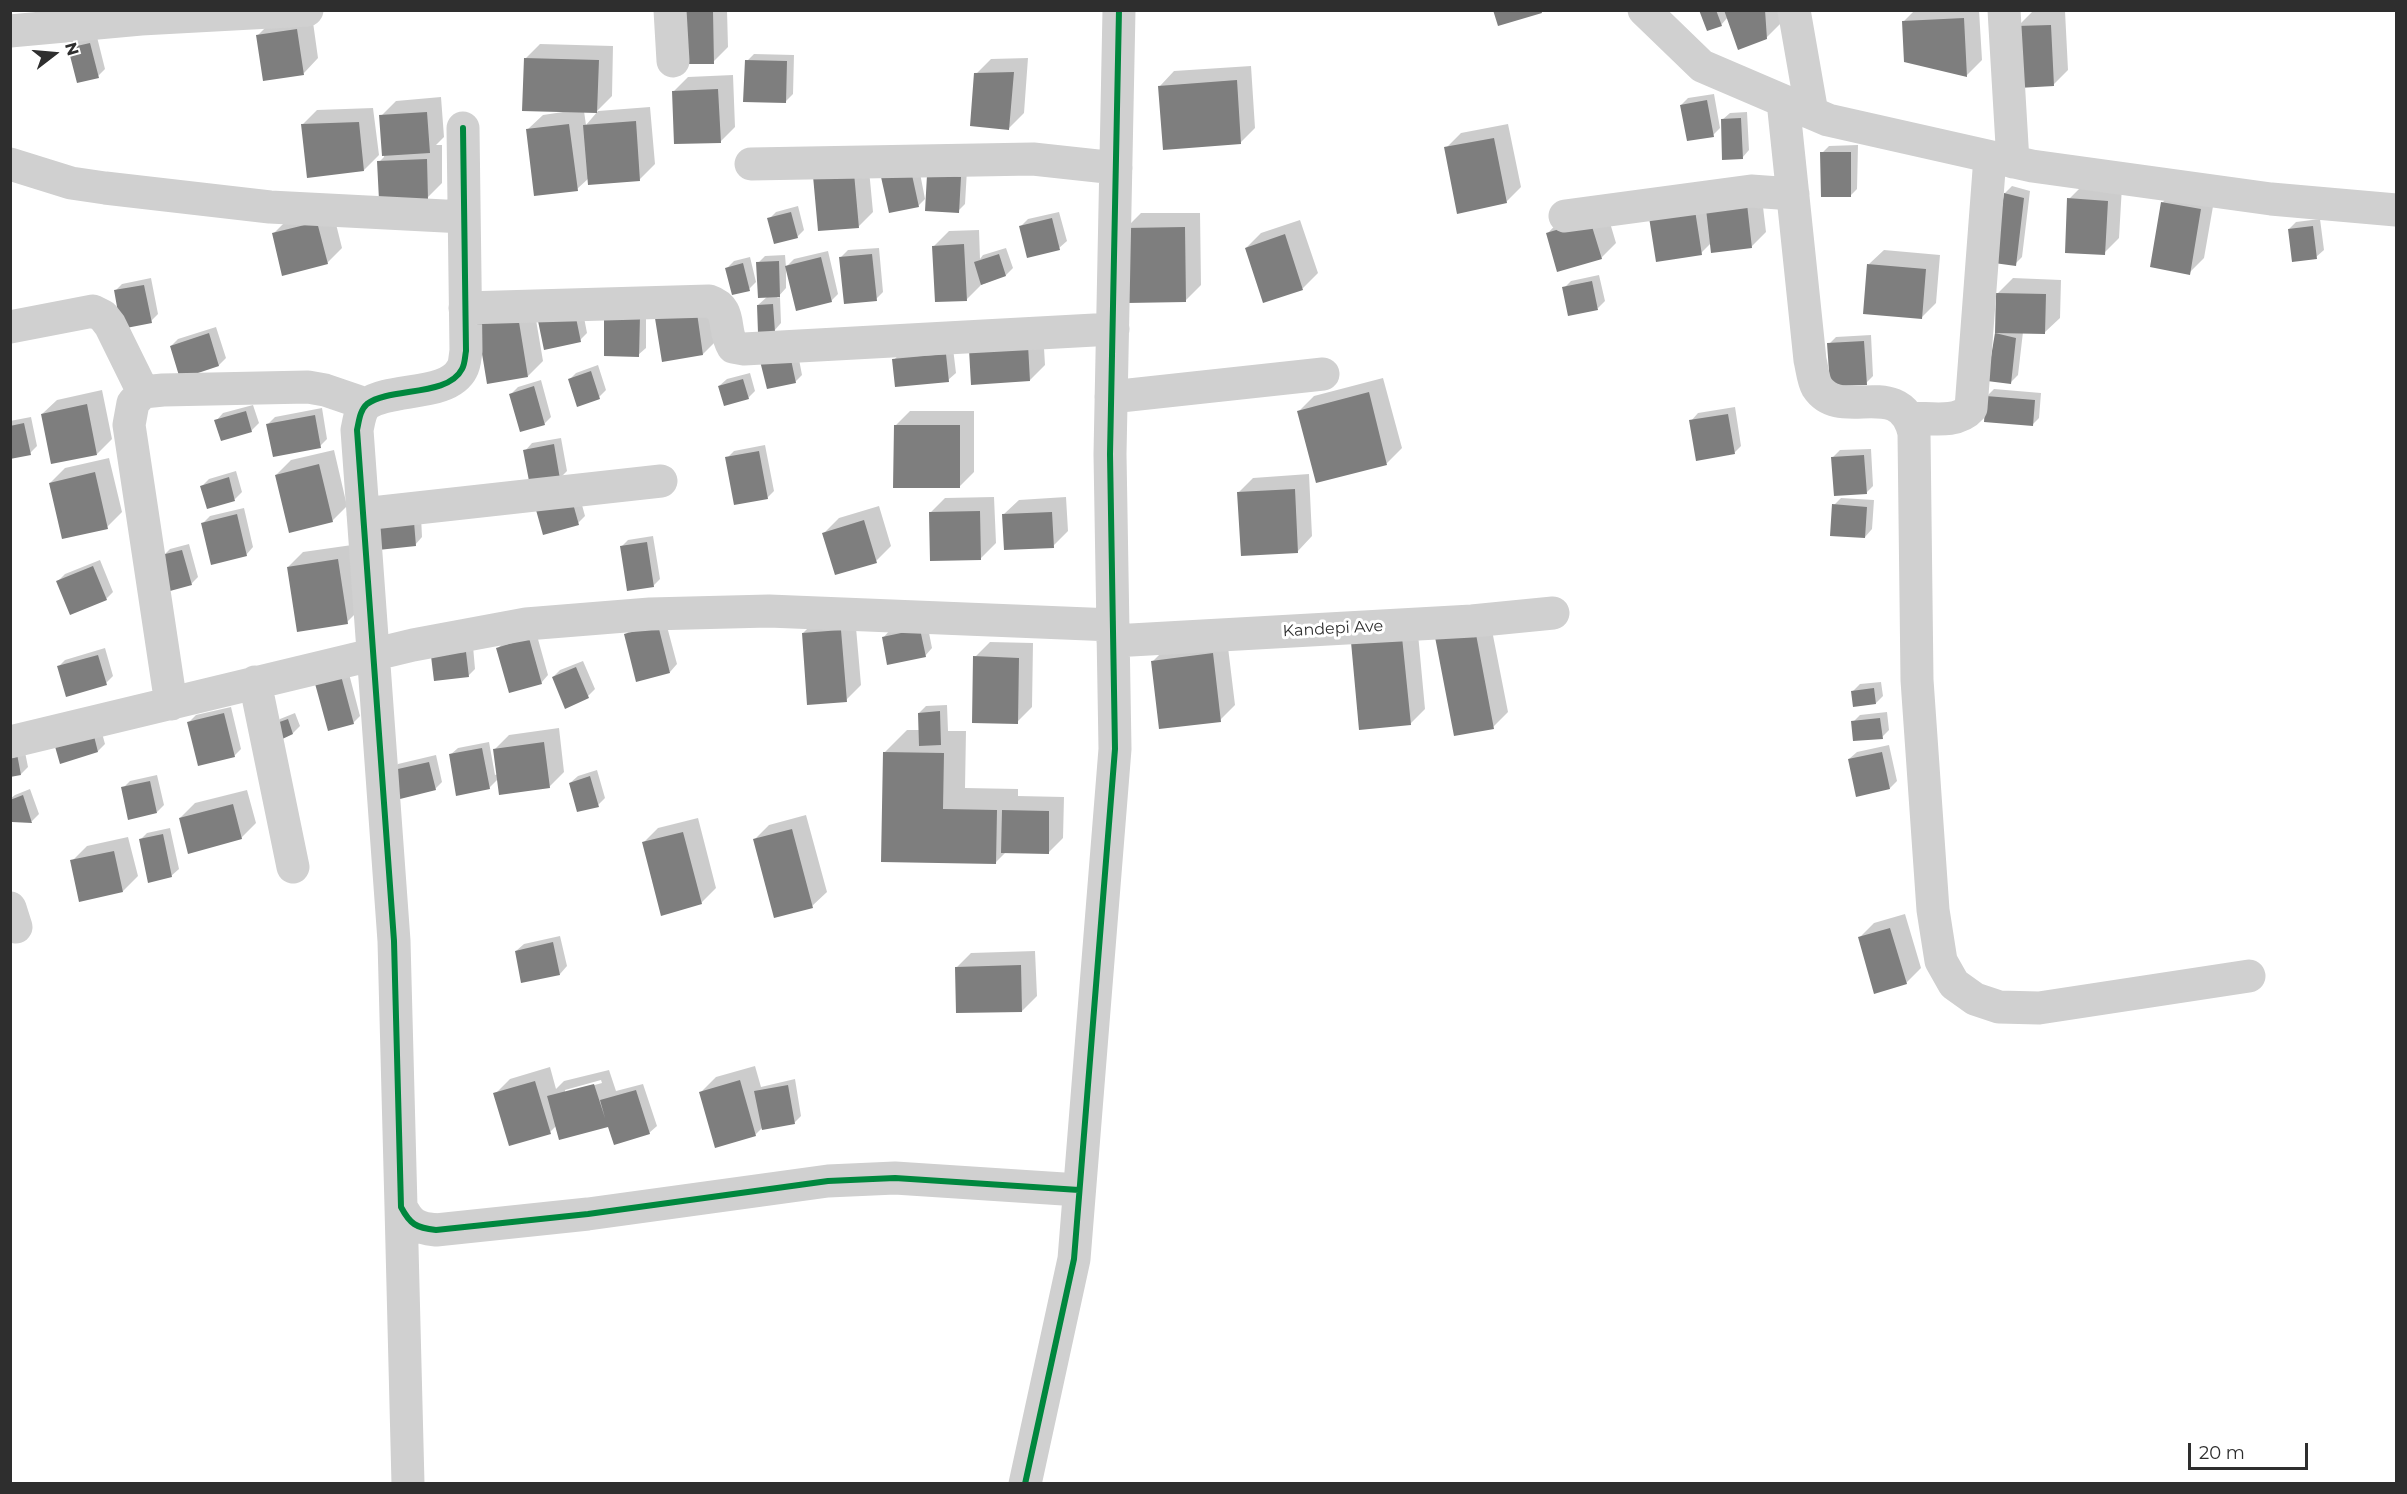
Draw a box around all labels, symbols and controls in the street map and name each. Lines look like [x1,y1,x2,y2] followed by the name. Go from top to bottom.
[24,24,84,84] north arrow
[61,40,83,58] text: N
[1282,617,1384,641] street label: Kandepi Ave
[2191,1431,2311,1469] scale bar
[2199,1442,2245,1464] text: 20 m

